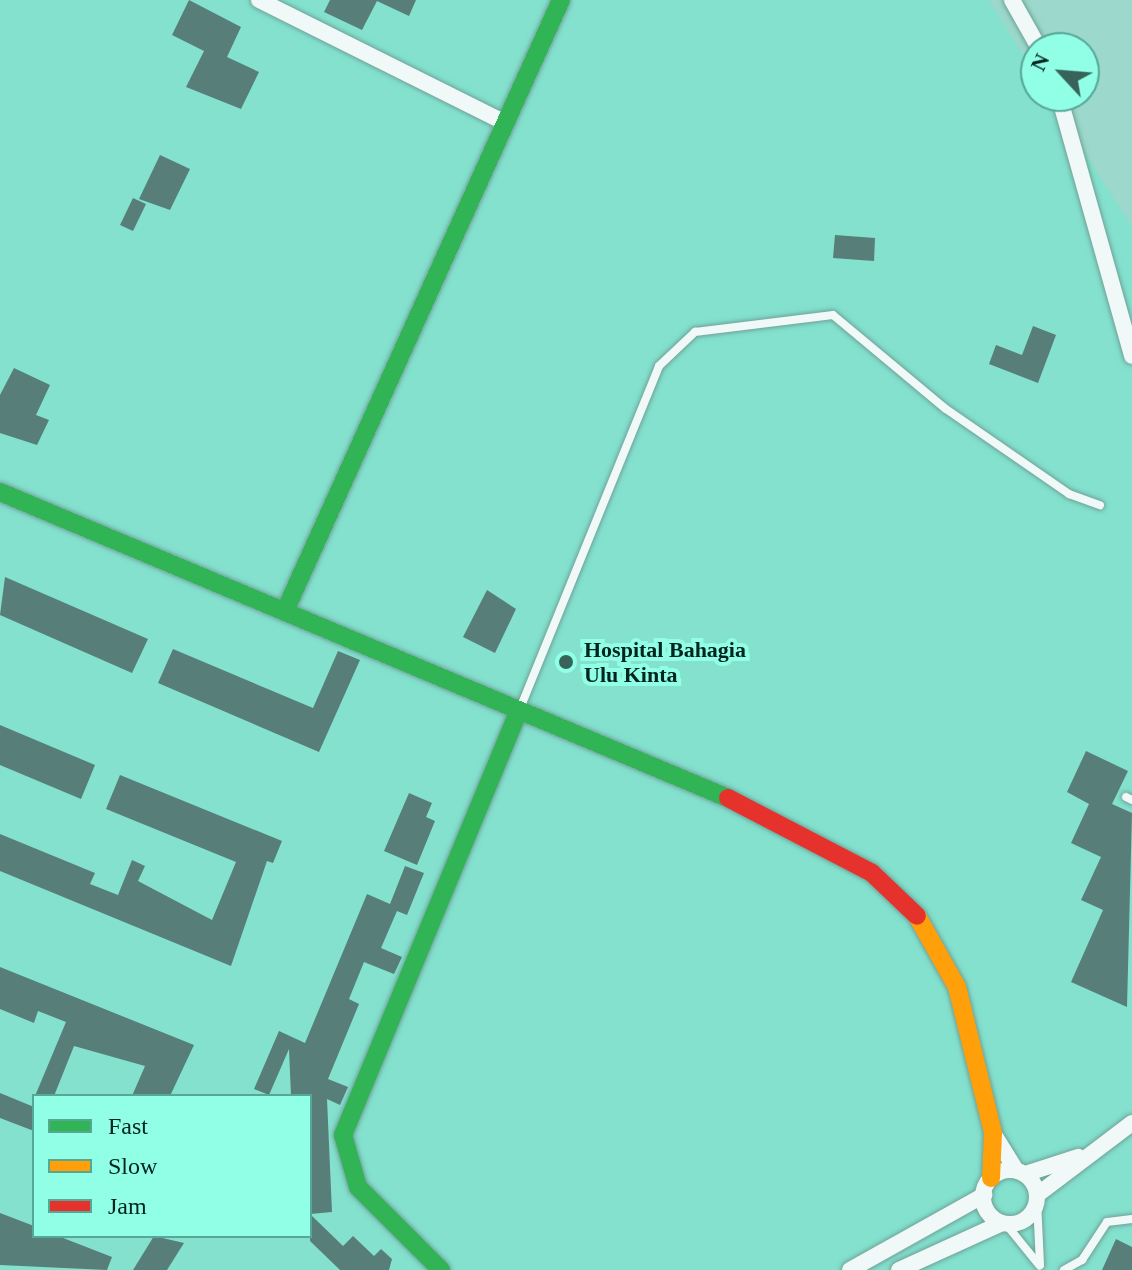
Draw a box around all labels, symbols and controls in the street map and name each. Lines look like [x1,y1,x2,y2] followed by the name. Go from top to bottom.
[1020,32,1100,112] north arrow
[1025,50,1054,75] text: N
[584,636,767,688] place label: Hospital Bahagia Ulu Kinta
[555,651,577,673] marker: Hospital Bahagia Ulu Kinta
[32,1094,312,1238] legend
[108,1113,148,1139] text: Fast
[108,1153,157,1179] text: Slow
[108,1193,147,1219] text: Jam

